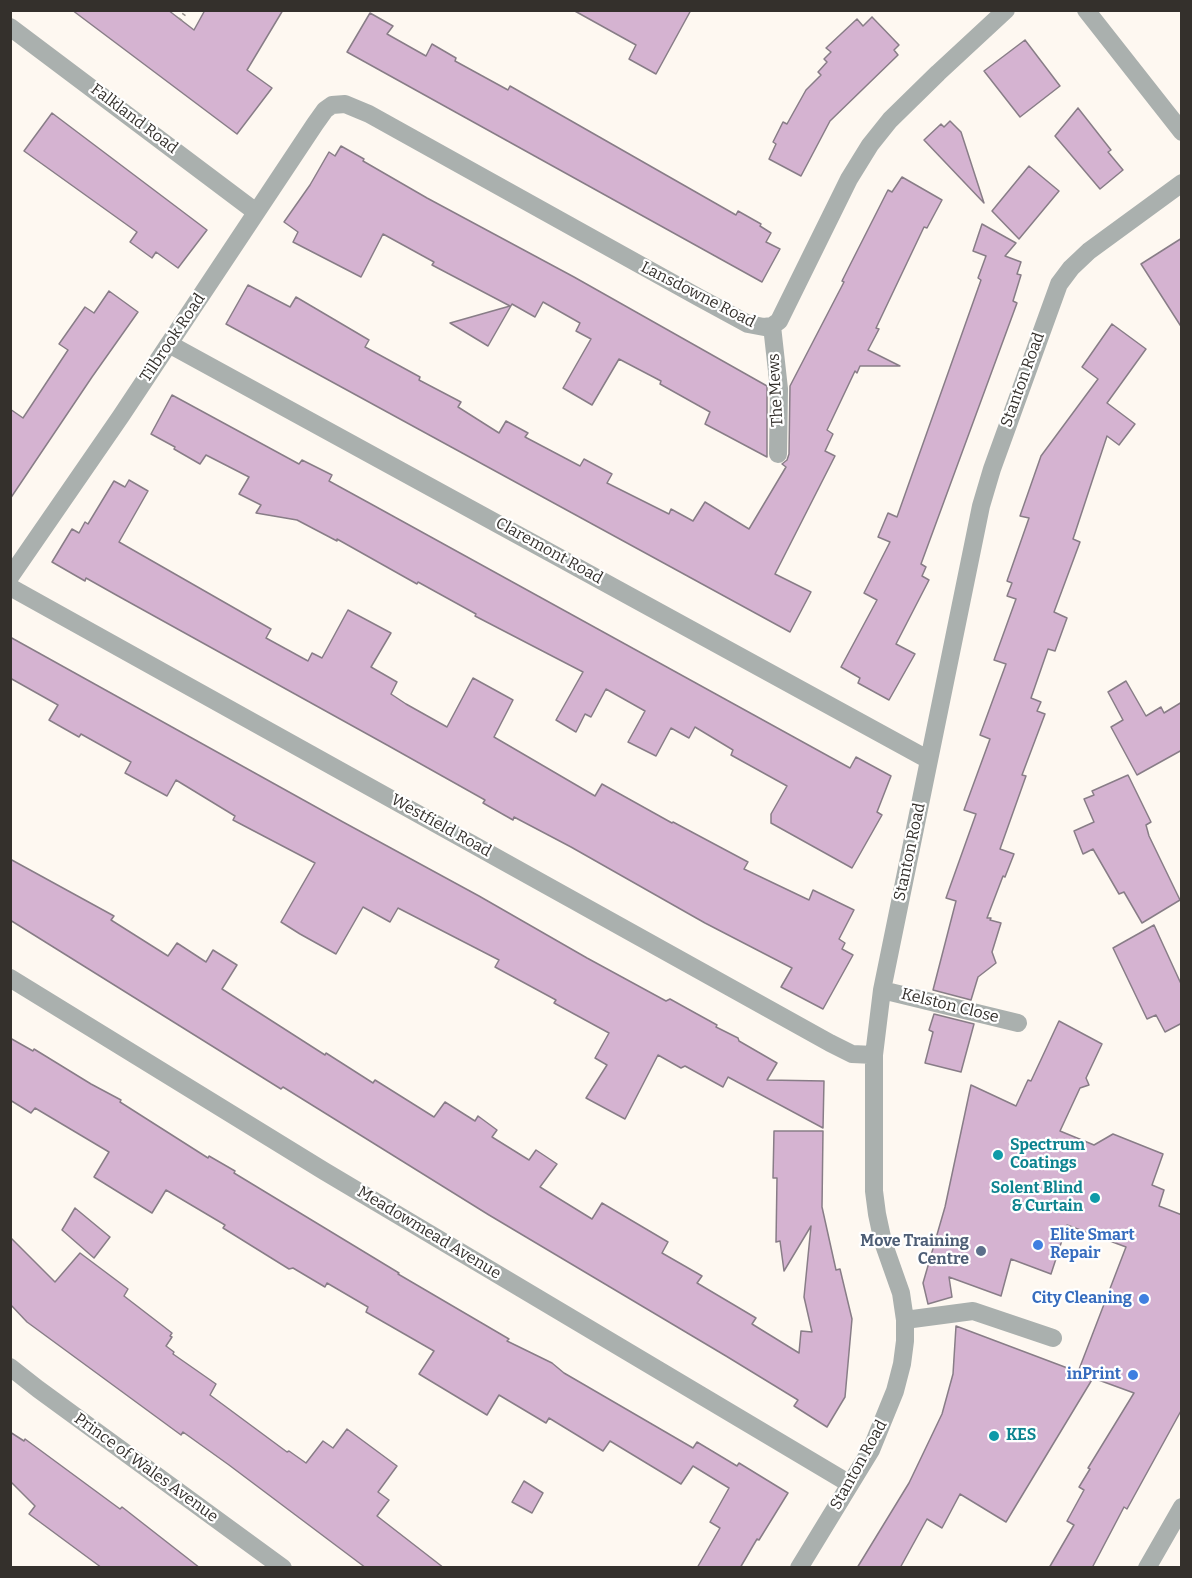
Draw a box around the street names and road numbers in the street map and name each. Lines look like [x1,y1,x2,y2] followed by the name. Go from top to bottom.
[87,80,181,158] street label: Falkland Road
[638,258,758,332] street label: Lansdowne Road
[136,290,210,386] street label: Tilbrook Road
[997,330,1049,430] street label: Stanton Road
[764,353,788,427] street label: The Mews
[492,514,606,588] street label: Claremont Road
[388,791,494,861] street label: Westfield Road
[890,801,930,903] street label: Stanton Road
[899,985,1001,1027] street label: Kelston Close
[354,1182,504,1284] street label: Meadowmead Avenue
[70,1409,222,1527] street label: Prince of Wales Avenue
[826,1417,892,1513] street label: Stanton Road

